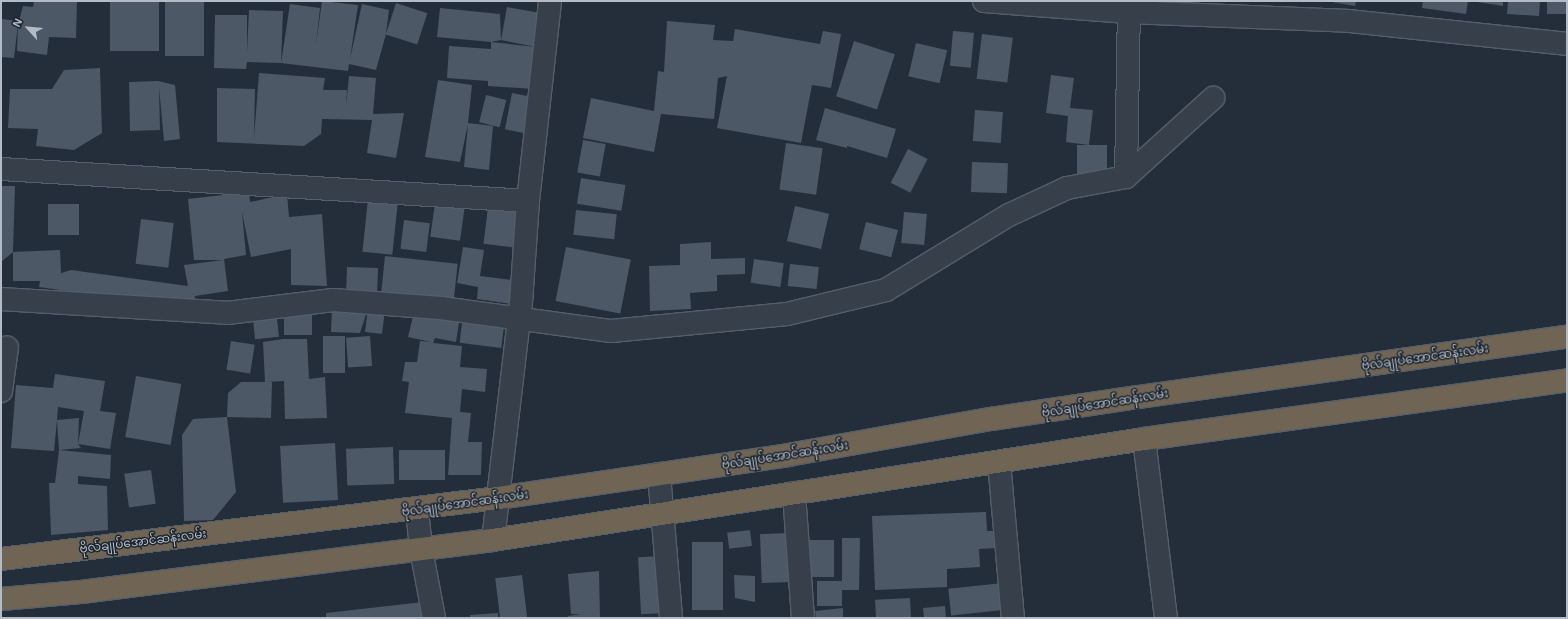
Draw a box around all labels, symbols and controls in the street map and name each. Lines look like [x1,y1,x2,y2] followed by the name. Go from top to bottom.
[8,8,48,48] north arrow
[9,16,24,29] text: N
[1361,341,1489,373] street label: ဗိုလ်ချုပ်အောင်ဆန်းလမ်း
[1041,386,1169,420] street label: ဗိုလ်ချုပ်အောင်ဆန်းလမ်း
[721,438,849,472] street label: ဗိုလ်ချုပ်အောင်ဆန်းလမ်း
[401,487,529,519] street label: ဗိုလ်ချုပ်အောင်ဆန်းလမ်း
[79,526,207,556] street label: ဗိုလ်ချုပ်အောင်ဆန်းလမ်း

